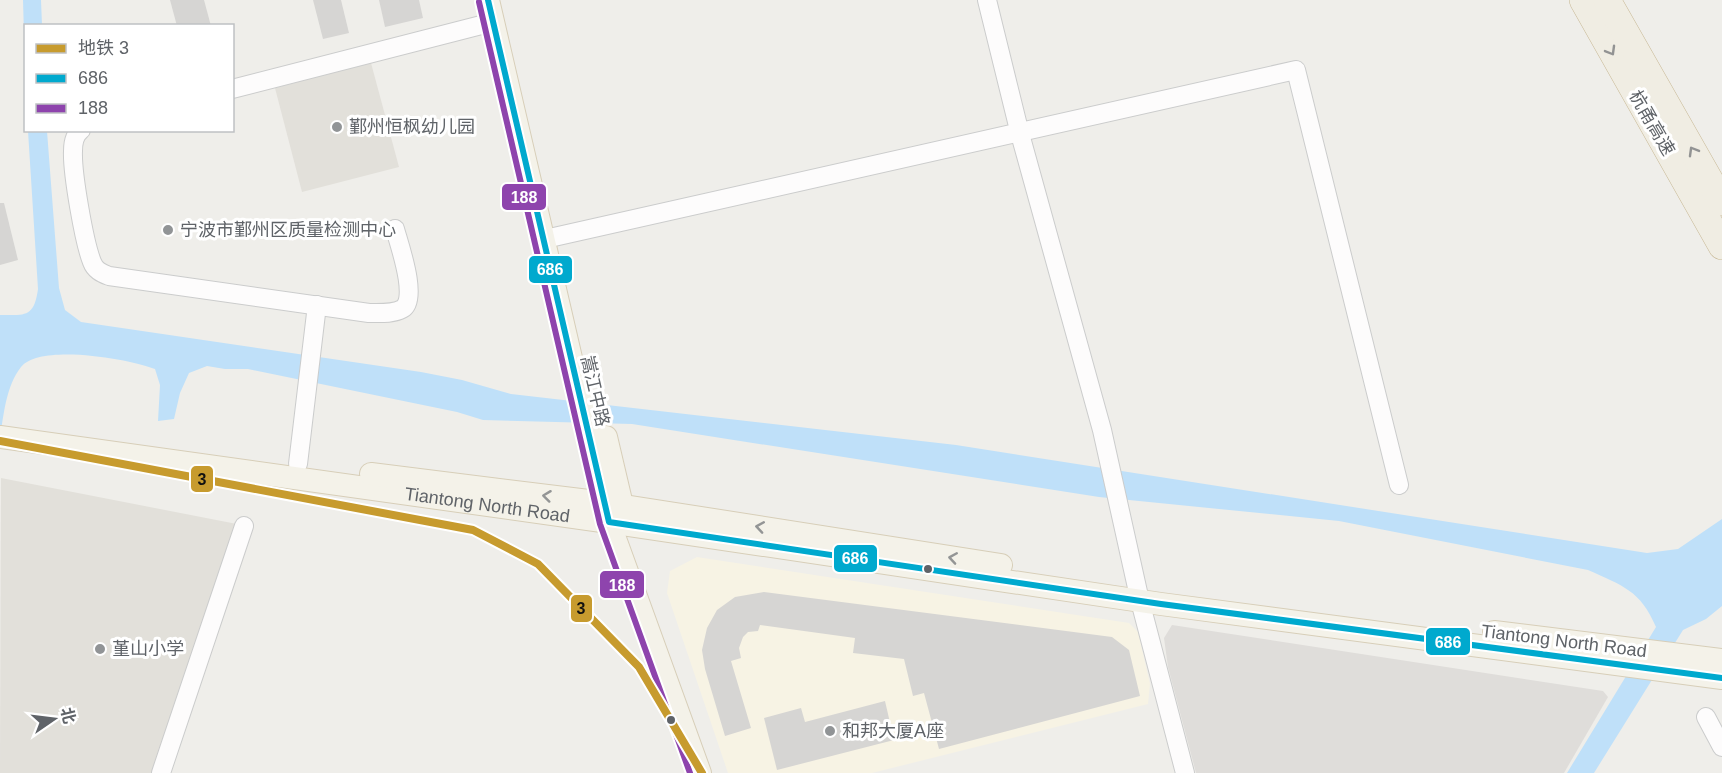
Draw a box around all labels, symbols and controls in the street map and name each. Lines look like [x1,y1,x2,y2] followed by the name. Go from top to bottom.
[24,24,234,132] legend
[78,38,129,58] text: 地铁 3
[1604,45,1616,55] one-way arrow
[78,68,108,88] text: 686
[1625,87,1679,159] street label: 杭甬高速
[78,98,108,118] text: 188
[349,117,475,137] place label: 鄞州恒枫幼儿园
[330,120,344,134] marker: 鄞州恒枫幼儿园
[1689,147,1700,157] one-way arrow
[501,183,547,211] line badge: 188
[511,189,537,206] text: 188
[180,220,396,240] place label: 宁波市鄞州区质量检测中心
[161,223,175,237] marker: 宁波市鄞州区质量检测中心
[528,255,573,284] line badge: 686
[537,261,563,278] text: 686
[577,354,613,428] street label: 嵩江中路
[190,465,214,493] line badge: 3
[198,471,207,488] text: 3
[403,484,571,526] street label: Tiantong North Road
[542,490,552,503] one-way arrow
[755,522,765,534] one-way arrow
[833,544,878,573] line badge: 686
[842,550,868,567] text: 686
[948,552,957,564] one-way arrow
[922,563,934,575] unlabelled marker
[599,570,645,599] line badge: 188
[609,577,635,594] text: 188
[570,594,593,623] line badge: 3
[577,600,586,617] text: 3
[1480,621,1648,661] street label: Tiantong North Road
[1425,627,1471,656] line badge: 686
[1435,634,1461,651] text: 686
[112,639,184,659] place label: 堇山小学
[93,642,107,656] marker: 堇山小学
[24,689,84,749] north arrow
[58,706,78,725] text: 北
[665,714,677,726] unlabelled marker
[842,721,944,741] place label: 和邦大厦A座
[823,724,837,738] marker: 和邦大厦A座

